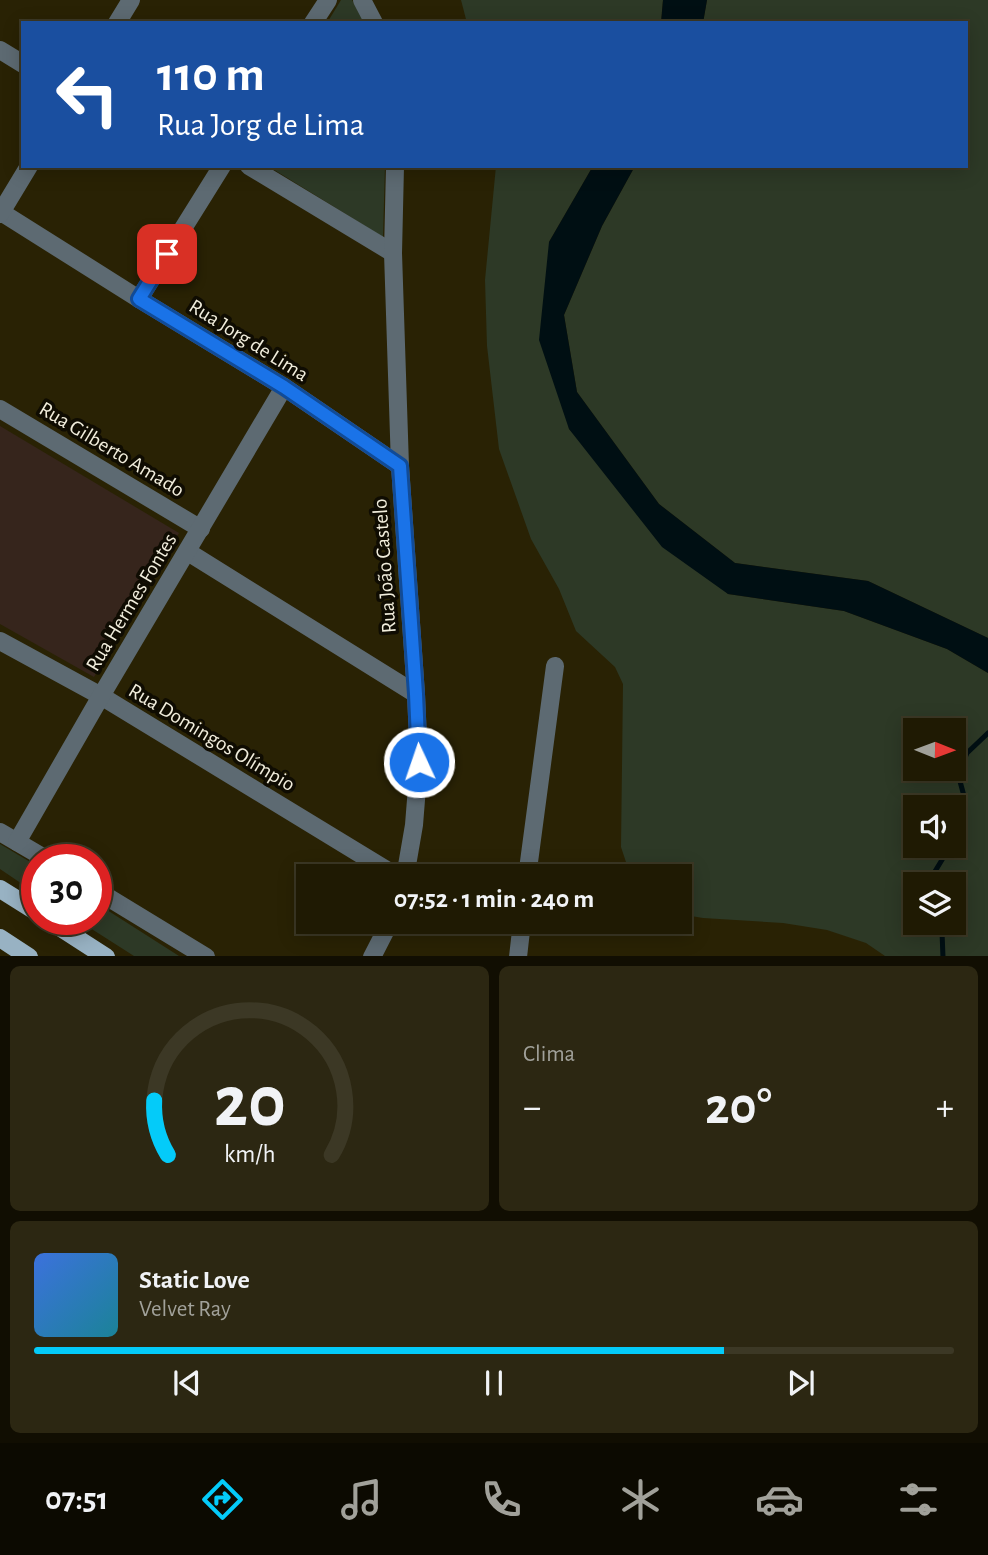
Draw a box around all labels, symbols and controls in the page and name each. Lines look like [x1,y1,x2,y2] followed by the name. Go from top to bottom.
[42,49,133,140] icon: left
[157,51,265,100] text: 110 m
[157,109,364,141] text: Rua Jorg de Lima
[137,224,197,284] pin
[148,235,186,273] icon: arrive
[185,295,312,386] street label: Rua Jorg de Lima
[36,398,188,501] street label: Rua Gilberto Amado
[369,498,400,634] street label: Rua João Castelo
[82,530,181,675] street label: Rua Hermes Fontes
[125,680,298,795] street label: Rua Domingos Olímpio
[903,718,966,780] north arrow
[903,718,966,935] map controls
[382,725,456,799] position arrow
[903,795,966,858] button: sound
[21,844,112,935] speed limit sign: 30
[903,872,966,935] button: layers
[394,886,594,912] text: 07:52 · 1 min · 240 m
[523,1043,575,1066] text: Clima
[213,1067,286,1140] text: 20
[705,1081,772,1133] text: 20°
[523,1089,541,1127] text: −
[936,1089,954,1127] text: +
[224,1141,275,1166] text: km/h
[139,1267,250,1293] text: Static Love
[139,1298,231,1321] text: Velvet Ray
[168,1364,206,1402] icon: previous
[475,1364,513,1402] icon: pause
[782,1364,820,1402] icon: next
[198,1475,247,1524] icon: directions
[337,1475,386,1524] icon: music
[477,1475,526,1524] icon: phone
[616,1475,665,1524] icon: climate
[755,1475,804,1524] icon: car
[894,1475,943,1524] icon: filters
[45,1483,108,1515] text: 07:51

